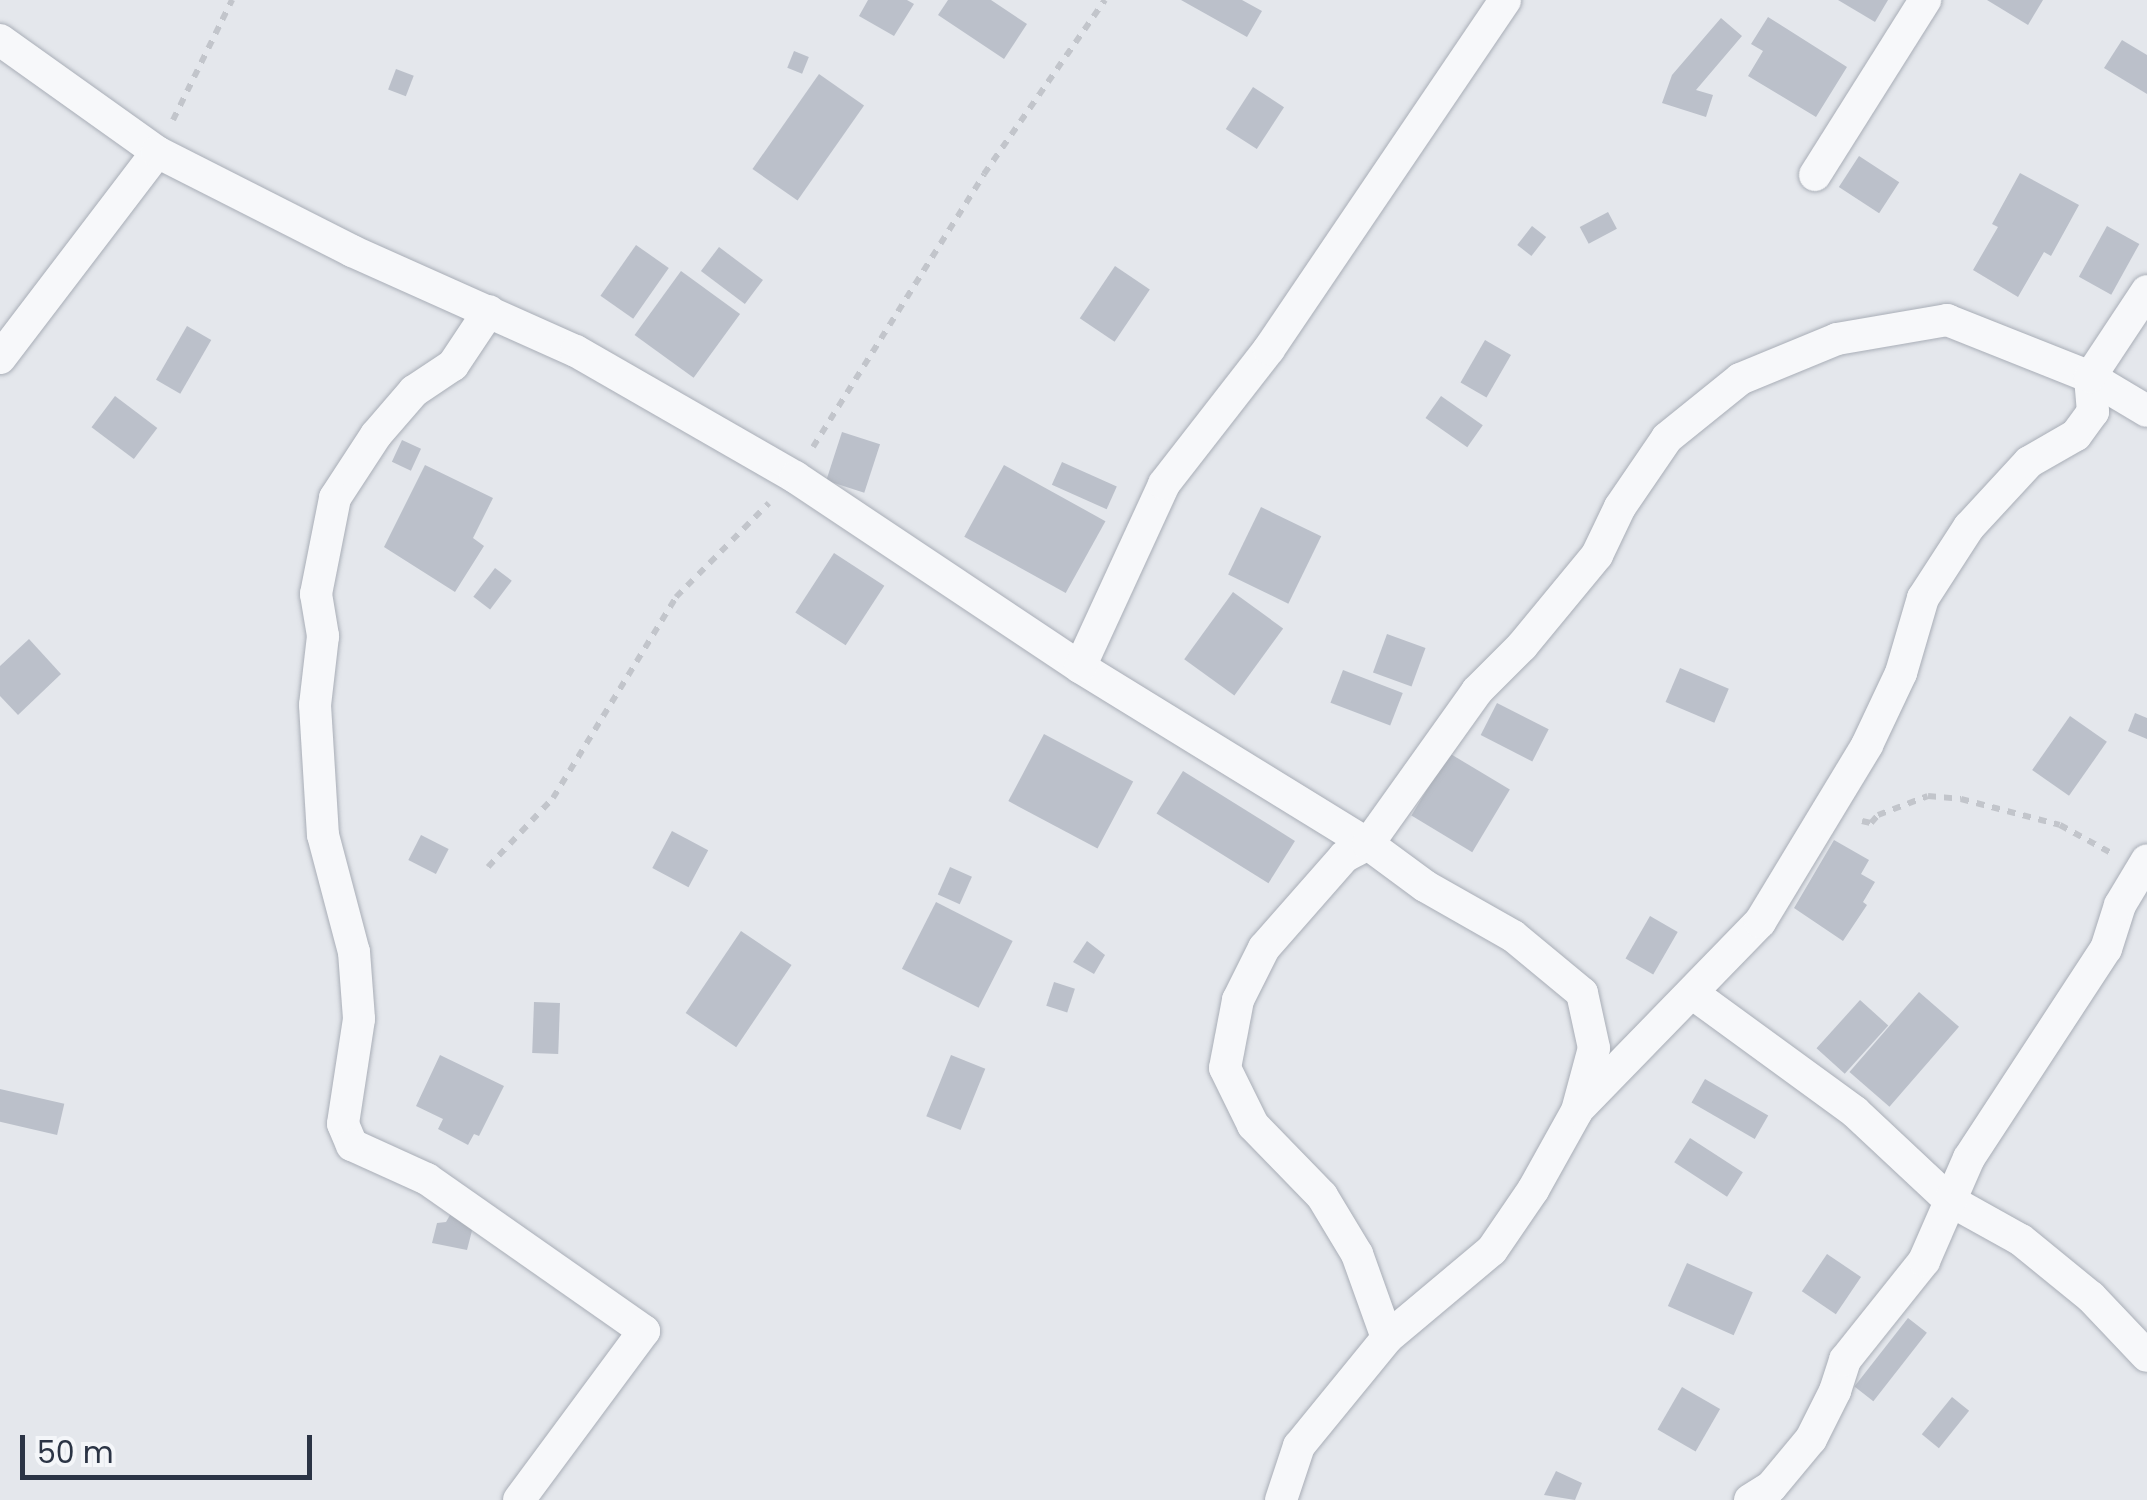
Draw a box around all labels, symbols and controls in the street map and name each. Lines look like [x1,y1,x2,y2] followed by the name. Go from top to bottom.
[25,1415,318,1477] scale bar
[37,1431,114,1474] text: 50 m

